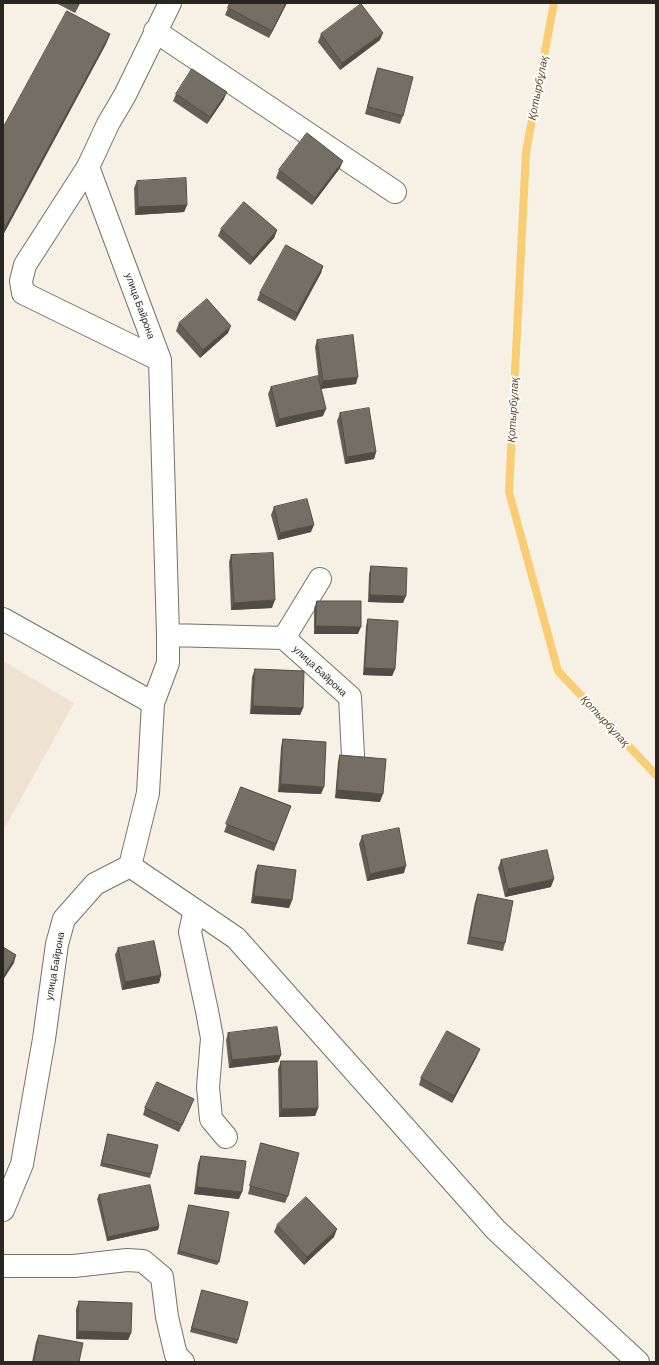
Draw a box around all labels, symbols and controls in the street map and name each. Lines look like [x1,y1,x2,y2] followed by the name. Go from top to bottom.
[525,55,551,121] water label: Қотырбұлақ
[122,271,158,341] street label: улица Байрона
[505,377,521,443] water label: Қотырбұлақ
[291,643,349,699] street label: улица Байрона
[578,693,632,749] water label: Қотырбұлақ
[43,931,67,1001] street label: улица Байрона

